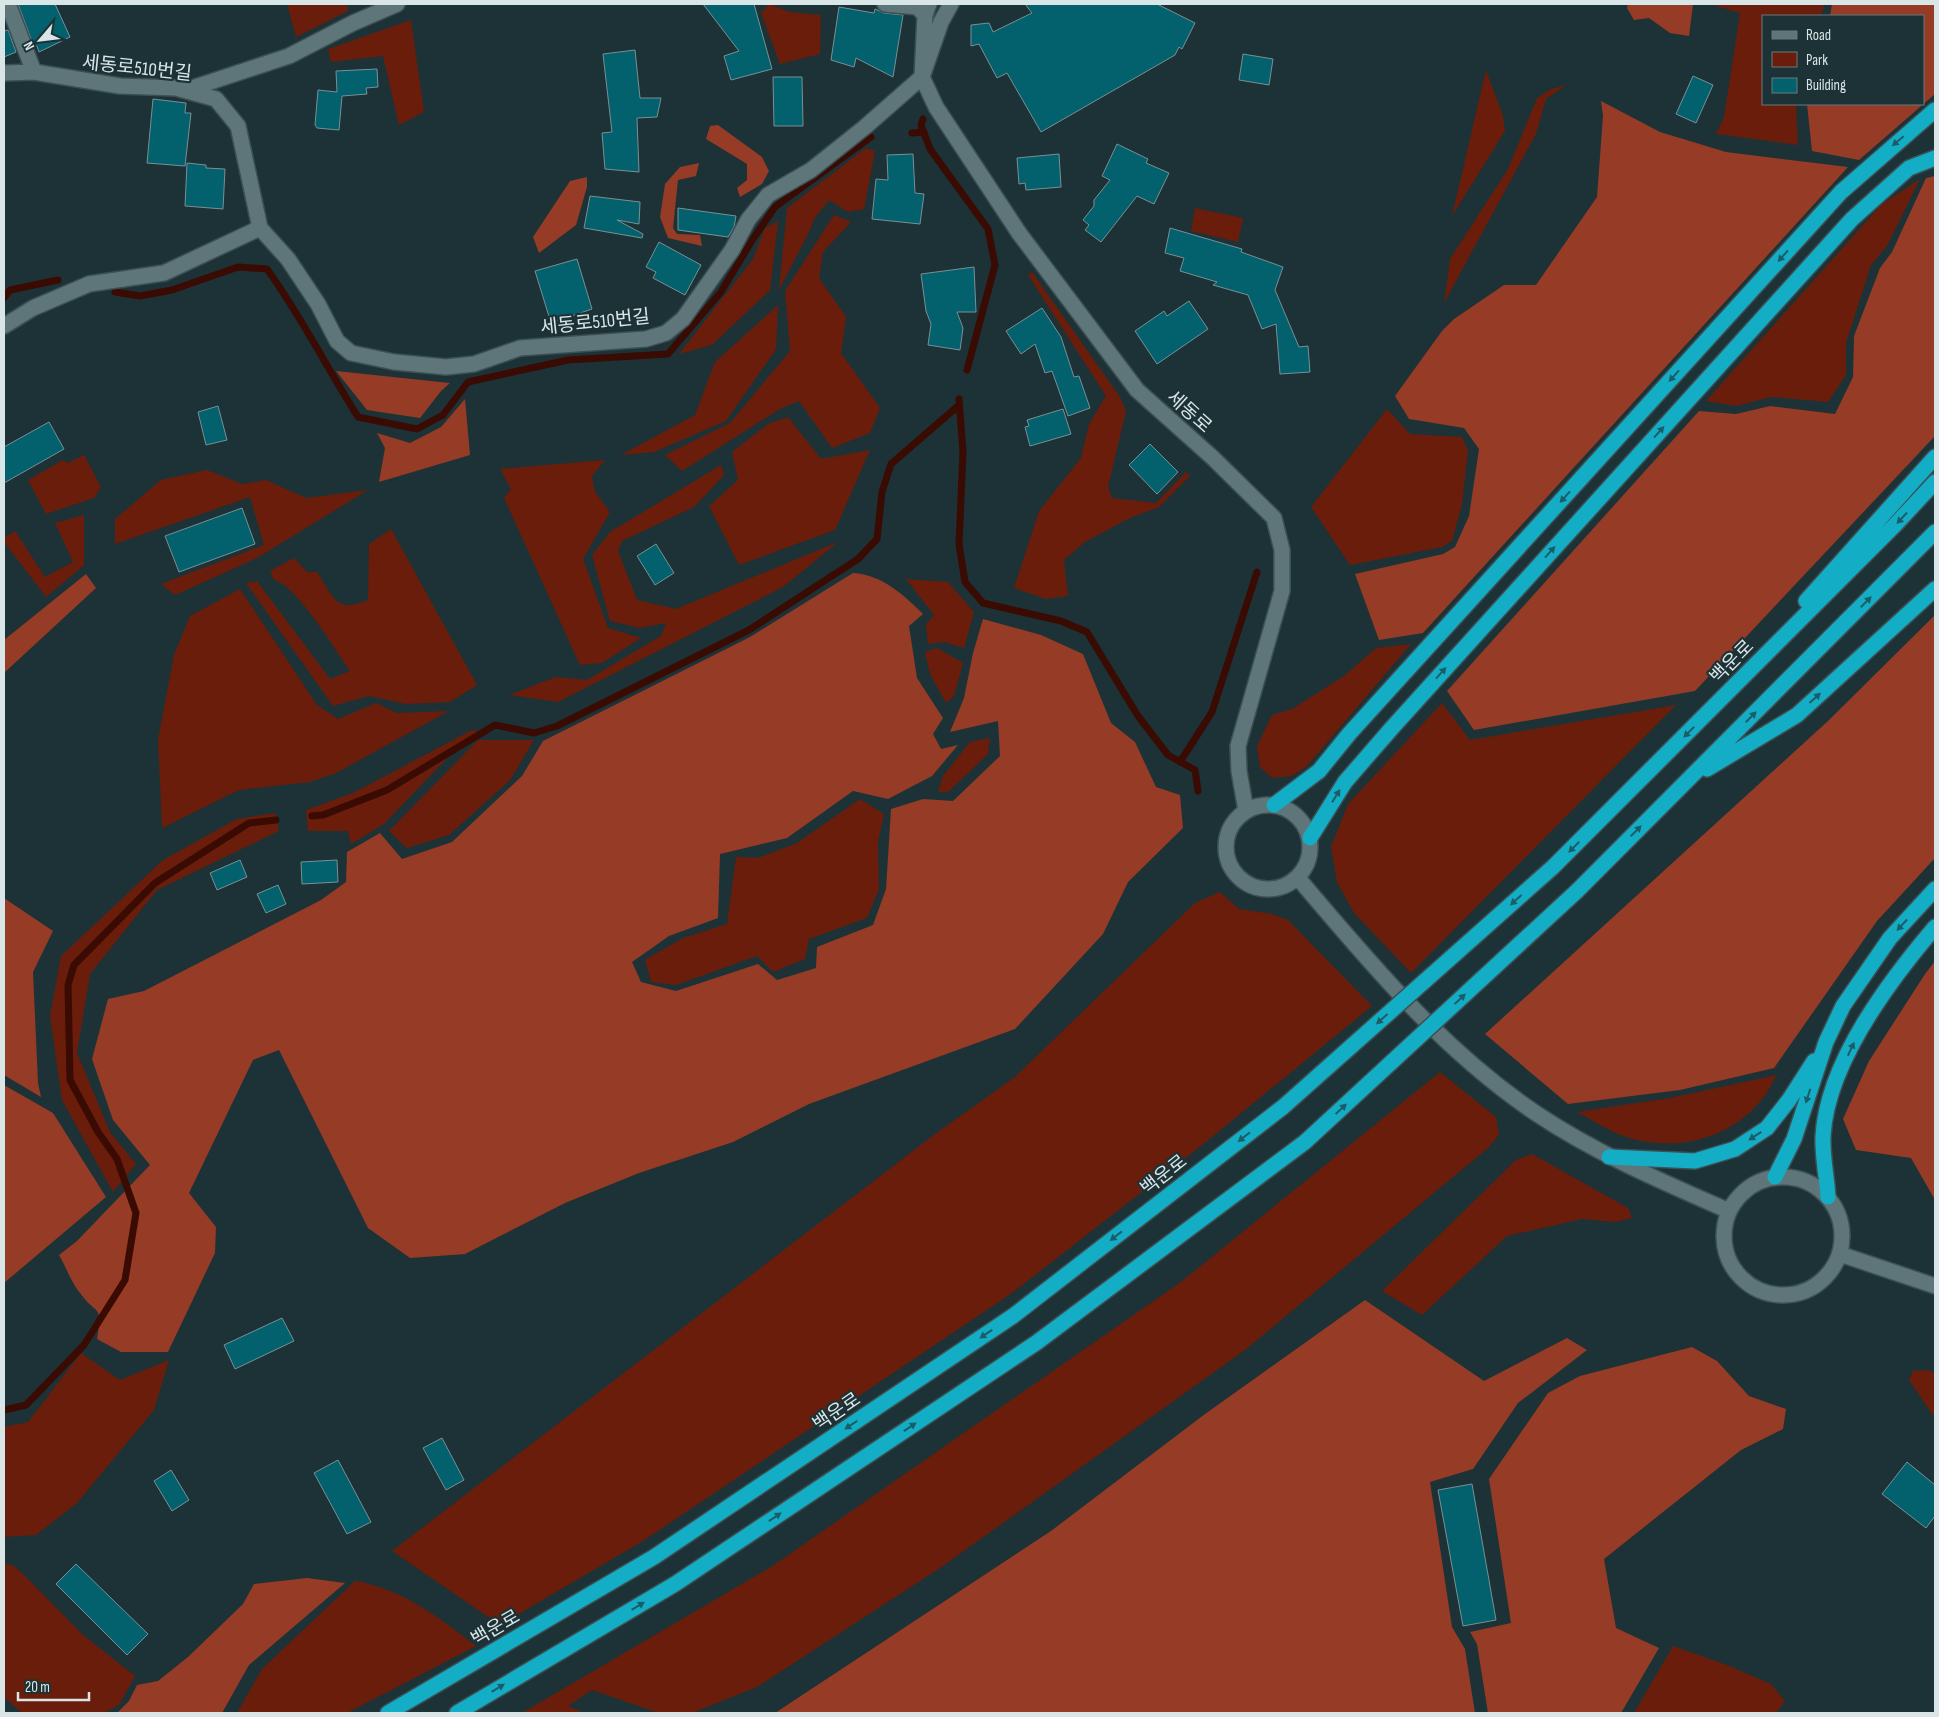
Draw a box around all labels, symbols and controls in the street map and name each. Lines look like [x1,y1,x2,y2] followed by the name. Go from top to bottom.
[15,15,65,65] north arrow
[1762,15,1924,105] legend
[1806,26,1831,45] text: Road
[20,39,38,53] text: N
[81,51,193,86] street label: 세동로510번길
[1806,51,1828,70] text: Park
[1806,76,1846,95] text: Building
[1892,136,1905,147] one-way arrow
[1777,250,1789,262] one-way arrow
[539,305,651,340] street label: 세동로510번길
[1668,370,1680,382] one-way arrow
[1162,386,1216,438] street label: 세동로
[1653,426,1665,438] one-way arrow
[1559,490,1571,502] one-way arrow
[1896,511,1908,523] one-way arrow
[1544,547,1556,559] one-way arrow
[1860,596,1872,608] one-way arrow
[1705,635,1759,689] street label: 백운로
[1435,667,1447,679] one-way arrow
[1809,692,1821,704] one-way arrow
[1745,711,1757,723] one-way arrow
[1683,725,1695,737] one-way arrow
[1331,790,1340,803] one-way arrow
[1630,826,1642,838] one-way arrow
[1568,840,1580,852] one-way arrow
[1510,894,1523,905] one-way arrow
[1896,918,1908,930] one-way arrow
[1453,993,1465,1005] one-way arrow
[1376,1013,1388,1025] one-way arrow
[1848,1042,1856,1056] one-way arrow
[1804,1089,1812,1104] one-way arrow
[1334,1103,1346,1115] one-way arrow
[1238,1131,1251,1142] one-way arrow
[1748,1131,1761,1141] one-way arrow
[1136,1150,1192,1200] street label: 백운로
[1109,1231,1123,1241] one-way arrow
[979,1329,993,1339] one-way arrow
[809,1388,865,1436] street label: 백운로
[844,1420,858,1429] one-way arrow
[903,1422,917,1432] one-way arrow
[768,1513,781,1522] one-way arrow
[632,1601,645,1610] one-way arrow
[467,1605,524,1651] street label: 백운로
[18,1670,89,1702] scale bar
[25,1678,50,1697] text: 20 m
[492,1684,505,1693] one-way arrow

